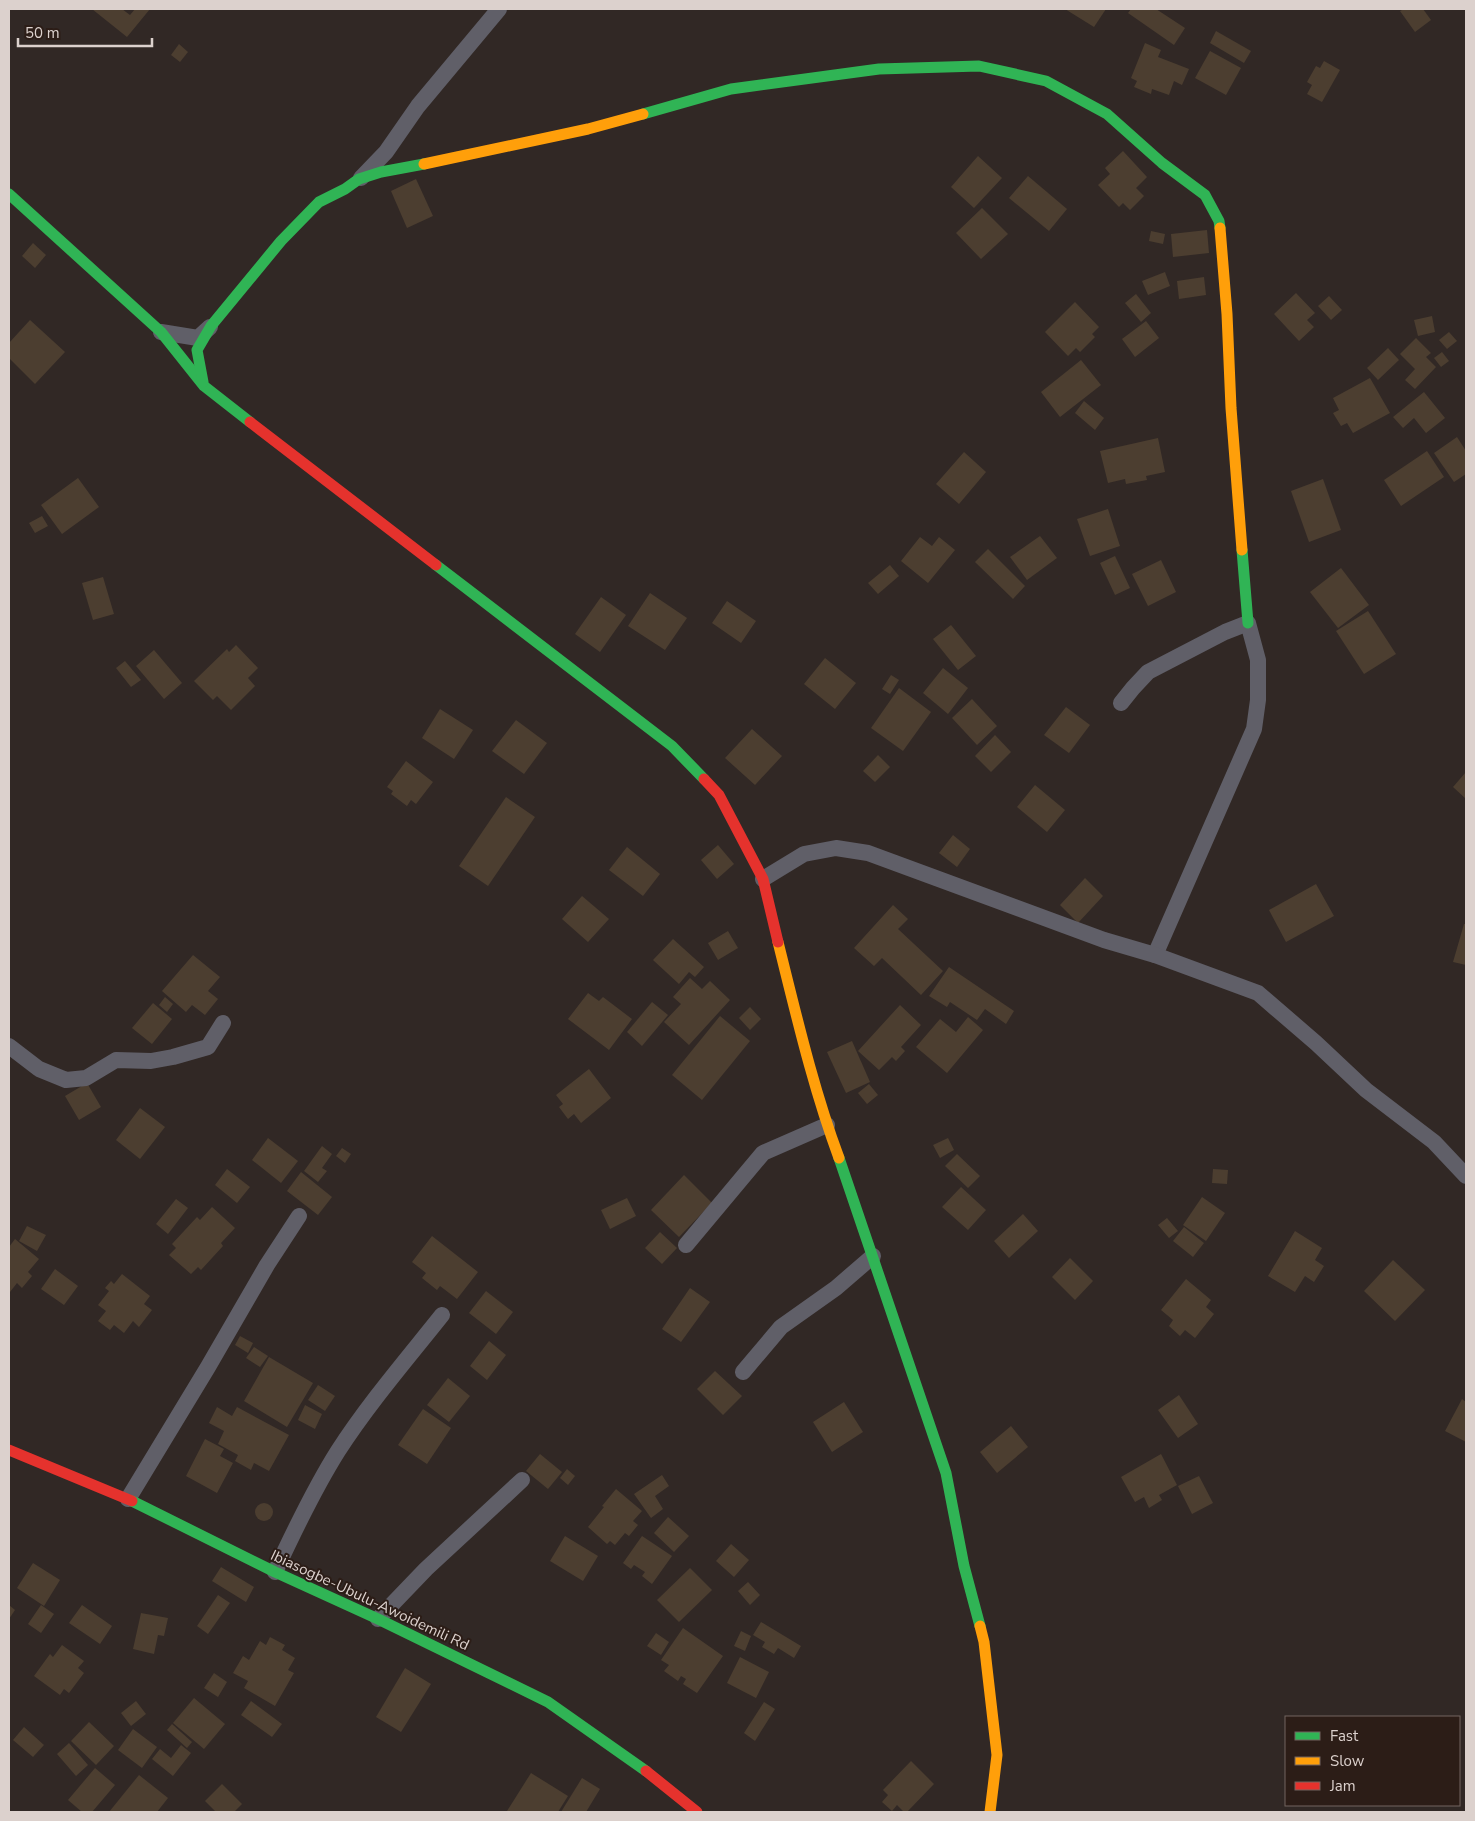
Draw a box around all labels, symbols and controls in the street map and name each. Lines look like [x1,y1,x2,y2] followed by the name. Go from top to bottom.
[18,15,151,47] scale bar
[25,23,60,43] text: 50 m
[267,1545,473,1655] street label: Ibiasogbe-Ubulu-Awoidemili Rd
[1285,1716,1460,1806] legend
[1330,1726,1359,1746] text: Fast
[1330,1751,1365,1771] text: Slow
[1329,1776,1356,1796] text: Jam

